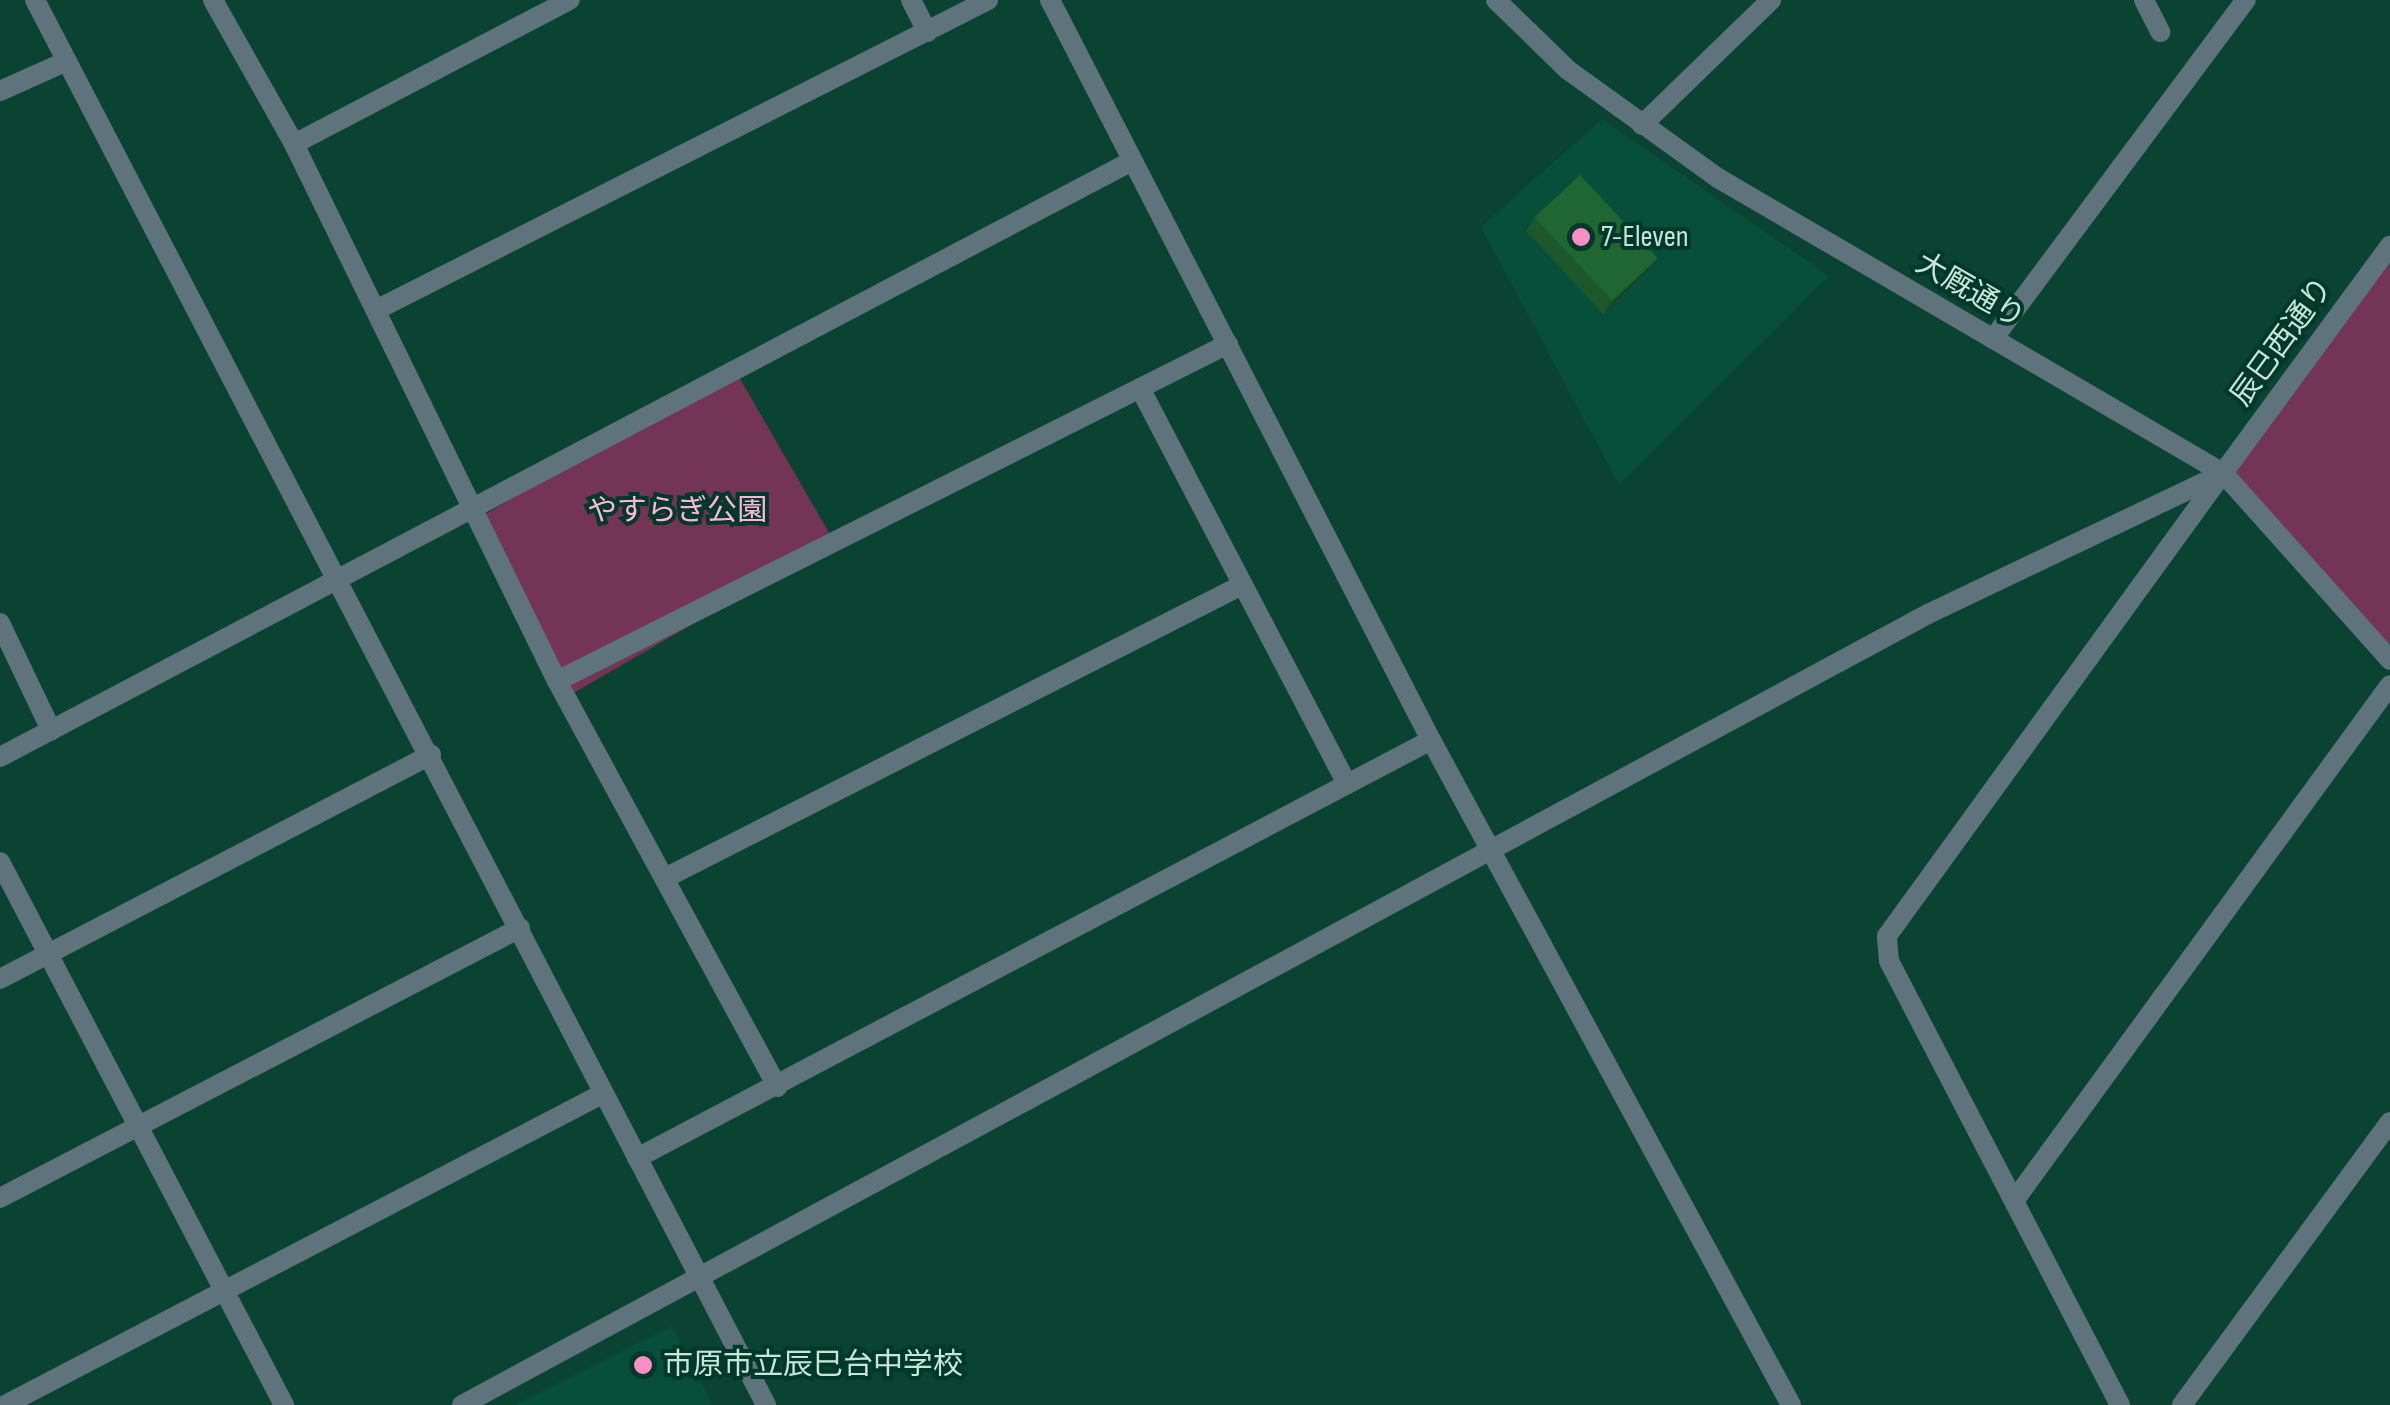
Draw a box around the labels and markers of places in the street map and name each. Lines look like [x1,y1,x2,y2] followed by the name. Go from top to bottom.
[1601,219,1689,255] place label: 7-Eleven
[1570,226,1592,248] marker: 7-Eleven
[663,1347,963,1383] place label: 市原市立辰巳台中学校
[632,1354,654,1376] marker: 市原市立辰巳台中学校

